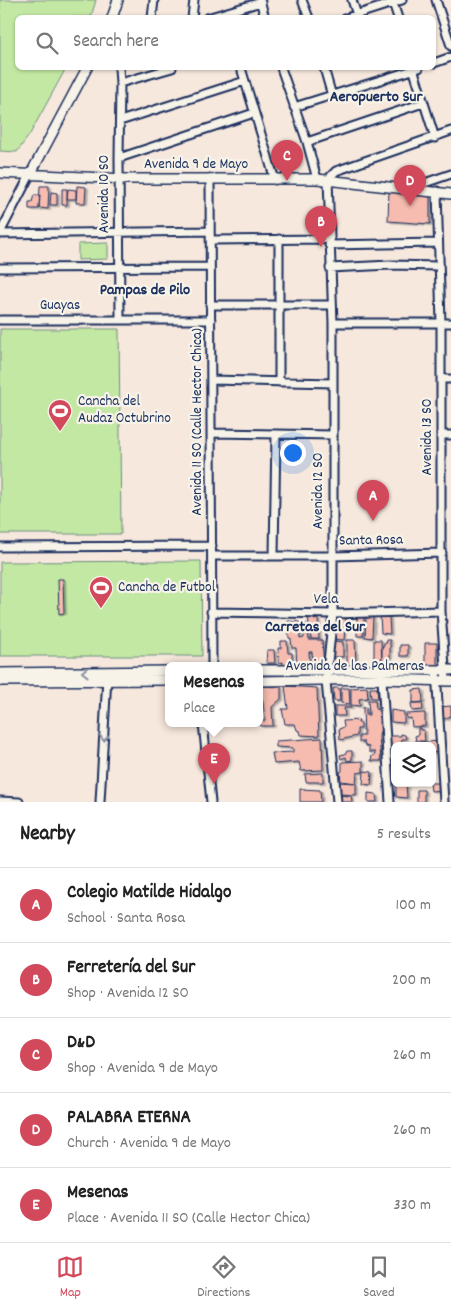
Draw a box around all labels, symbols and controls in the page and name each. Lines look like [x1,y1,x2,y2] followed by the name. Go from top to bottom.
[15,15,436,70] search box
[33,29,61,57] icon: search
[73,29,159,56] text: Search here
[330,86,423,109] district label: Aeropuerto Sur
[271,140,303,181] pin: C
[144,154,248,176] street label: Avenida 9 de Mayo
[94,155,116,233] street label: Avenida 10 SO
[394,165,426,206] pin: D
[305,206,337,247] pin: B
[100,279,190,302] district label: Pampas de Pilo
[40,295,80,317] street label: Guayas
[187,328,209,516] street label: Avenida 11 SO (Calle Hector Chica)
[78,391,171,430] place label: Cancha del Audaz Octubrino
[47,398,73,432] sports icon: Cancha del Audaz Octubrino
[417,399,439,475] street label: Avenida 13 SO
[280,440,306,466] your location
[308,453,330,529] street label: Avenida 12 SO
[357,480,389,521] pin: A
[339,529,404,553] street label: Santa Rosa
[88,575,114,609] sports icon: Cancha de Futbol
[118,577,216,599] place label: Cancha de Futbol
[314,589,339,611] street label: Vela
[265,616,366,639] district label: Carretas del Sur
[286,656,424,678] street label: Avenida de las Palmeras
[165,662,263,727] popup
[81,667,89,677] one-way arrow
[183,670,245,697] text: Mesenas
[183,697,215,720] text: Place
[98,734,109,742] one-way arrow
[391,742,436,787] map controls
[391,742,436,787] button: layers
[198,743,230,784] pin: E
[20,820,75,850] text: Nearby
[377,823,431,846] text: 5 results
[67,880,231,907] text: Colegio Matilde Hidalgo
[32,894,40,917] text: A
[395,894,431,917] text: 100 m
[67,907,185,930] text: School · Santa Rosa
[67,955,195,982] text: Ferretería del Sur
[32,969,40,992] text: B
[392,969,431,992] text: 200 m
[67,982,189,1005] text: Shop · Avenida 12 SO
[67,1030,95,1057] text: D&D
[32,1044,40,1067] text: C
[393,1044,431,1067] text: 260 m
[67,1057,218,1080] text: Shop · Avenida 9 de Mayo
[67,1105,191,1132] text: PALABRA ETERNA
[32,1119,40,1142] text: D
[393,1119,431,1142] text: 260 m
[67,1132,231,1155] text: Church · Avenida 9 de Mayo
[67,1180,129,1207] text: Mesenas
[32,1194,40,1217] text: E
[393,1194,431,1217] text: 330 m
[67,1207,310,1230] text: Place · Avenida 11 SO (Calle Hector Chica)
[56,1253,84,1303] tab: Map
[197,1253,250,1303] tab: Directions
[363,1253,395,1303] tab: Saved

